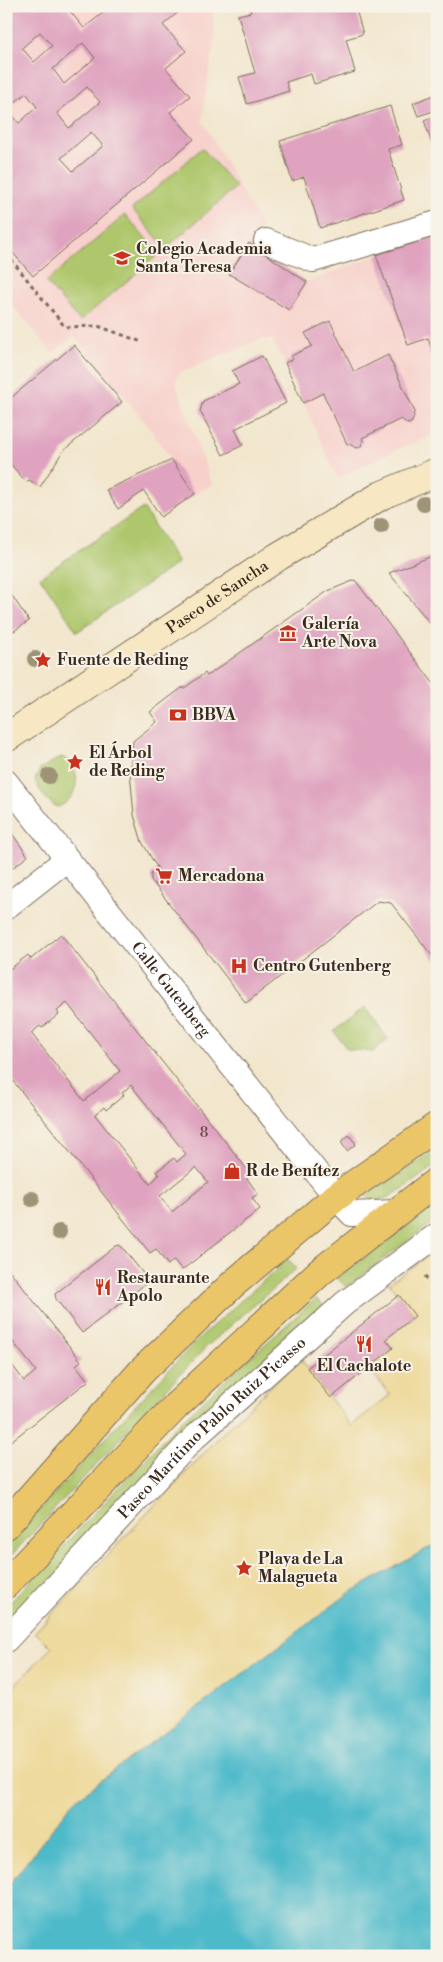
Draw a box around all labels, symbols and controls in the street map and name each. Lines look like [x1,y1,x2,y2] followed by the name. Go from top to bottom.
[136,239,272,277] place label: Colegio Academia Santa Teresa
[112,248,132,268] school or university icon: Colegio Academia Santa Teresa
[162,555,273,638] street label: Paseo de Sancha
[301,614,377,652] place label: Galería Arte Nova
[278,623,298,643] museum icon: Galería Arte Nova
[33,650,53,670] place icon: Fuente de Reding
[57,650,189,670] place label: Fuente de Reding
[168,705,188,725] bank icon: BBVA
[192,705,236,725] place label: BBVA
[89,741,165,781] place label: El Árbol de Reding
[65,752,85,772] place icon: El Árbol de Reding
[154,866,174,886] supermarket icon: Mercadona
[178,866,265,886] place label: Mercadona
[127,938,215,1042] street label: Calle Gutenberg
[229,956,249,976] hospital icon: Centro Gutenberg
[253,956,392,976] place label: Centro Gutenberg
[200,1124,208,1142] house number: 8
[222,1161,242,1181] shop icon: R de Benítez
[246,1161,339,1181] place label: R de Benítez
[116,1268,210,1306] place label: Restaurante Apolo
[93,1277,113,1297] restaurant icon: Restaurante Apolo
[114,1333,310,1523] street label: Paseo Marítimo Pablo Ruiz Picasso
[354,1334,374,1354] restaurant icon: El Cachalote
[317,1356,412,1376] place label: El Cachalote
[258,1549,343,1587] place label: Playa de La Malagueta
[234,1558,254,1578] place icon: Playa de La Malagueta

